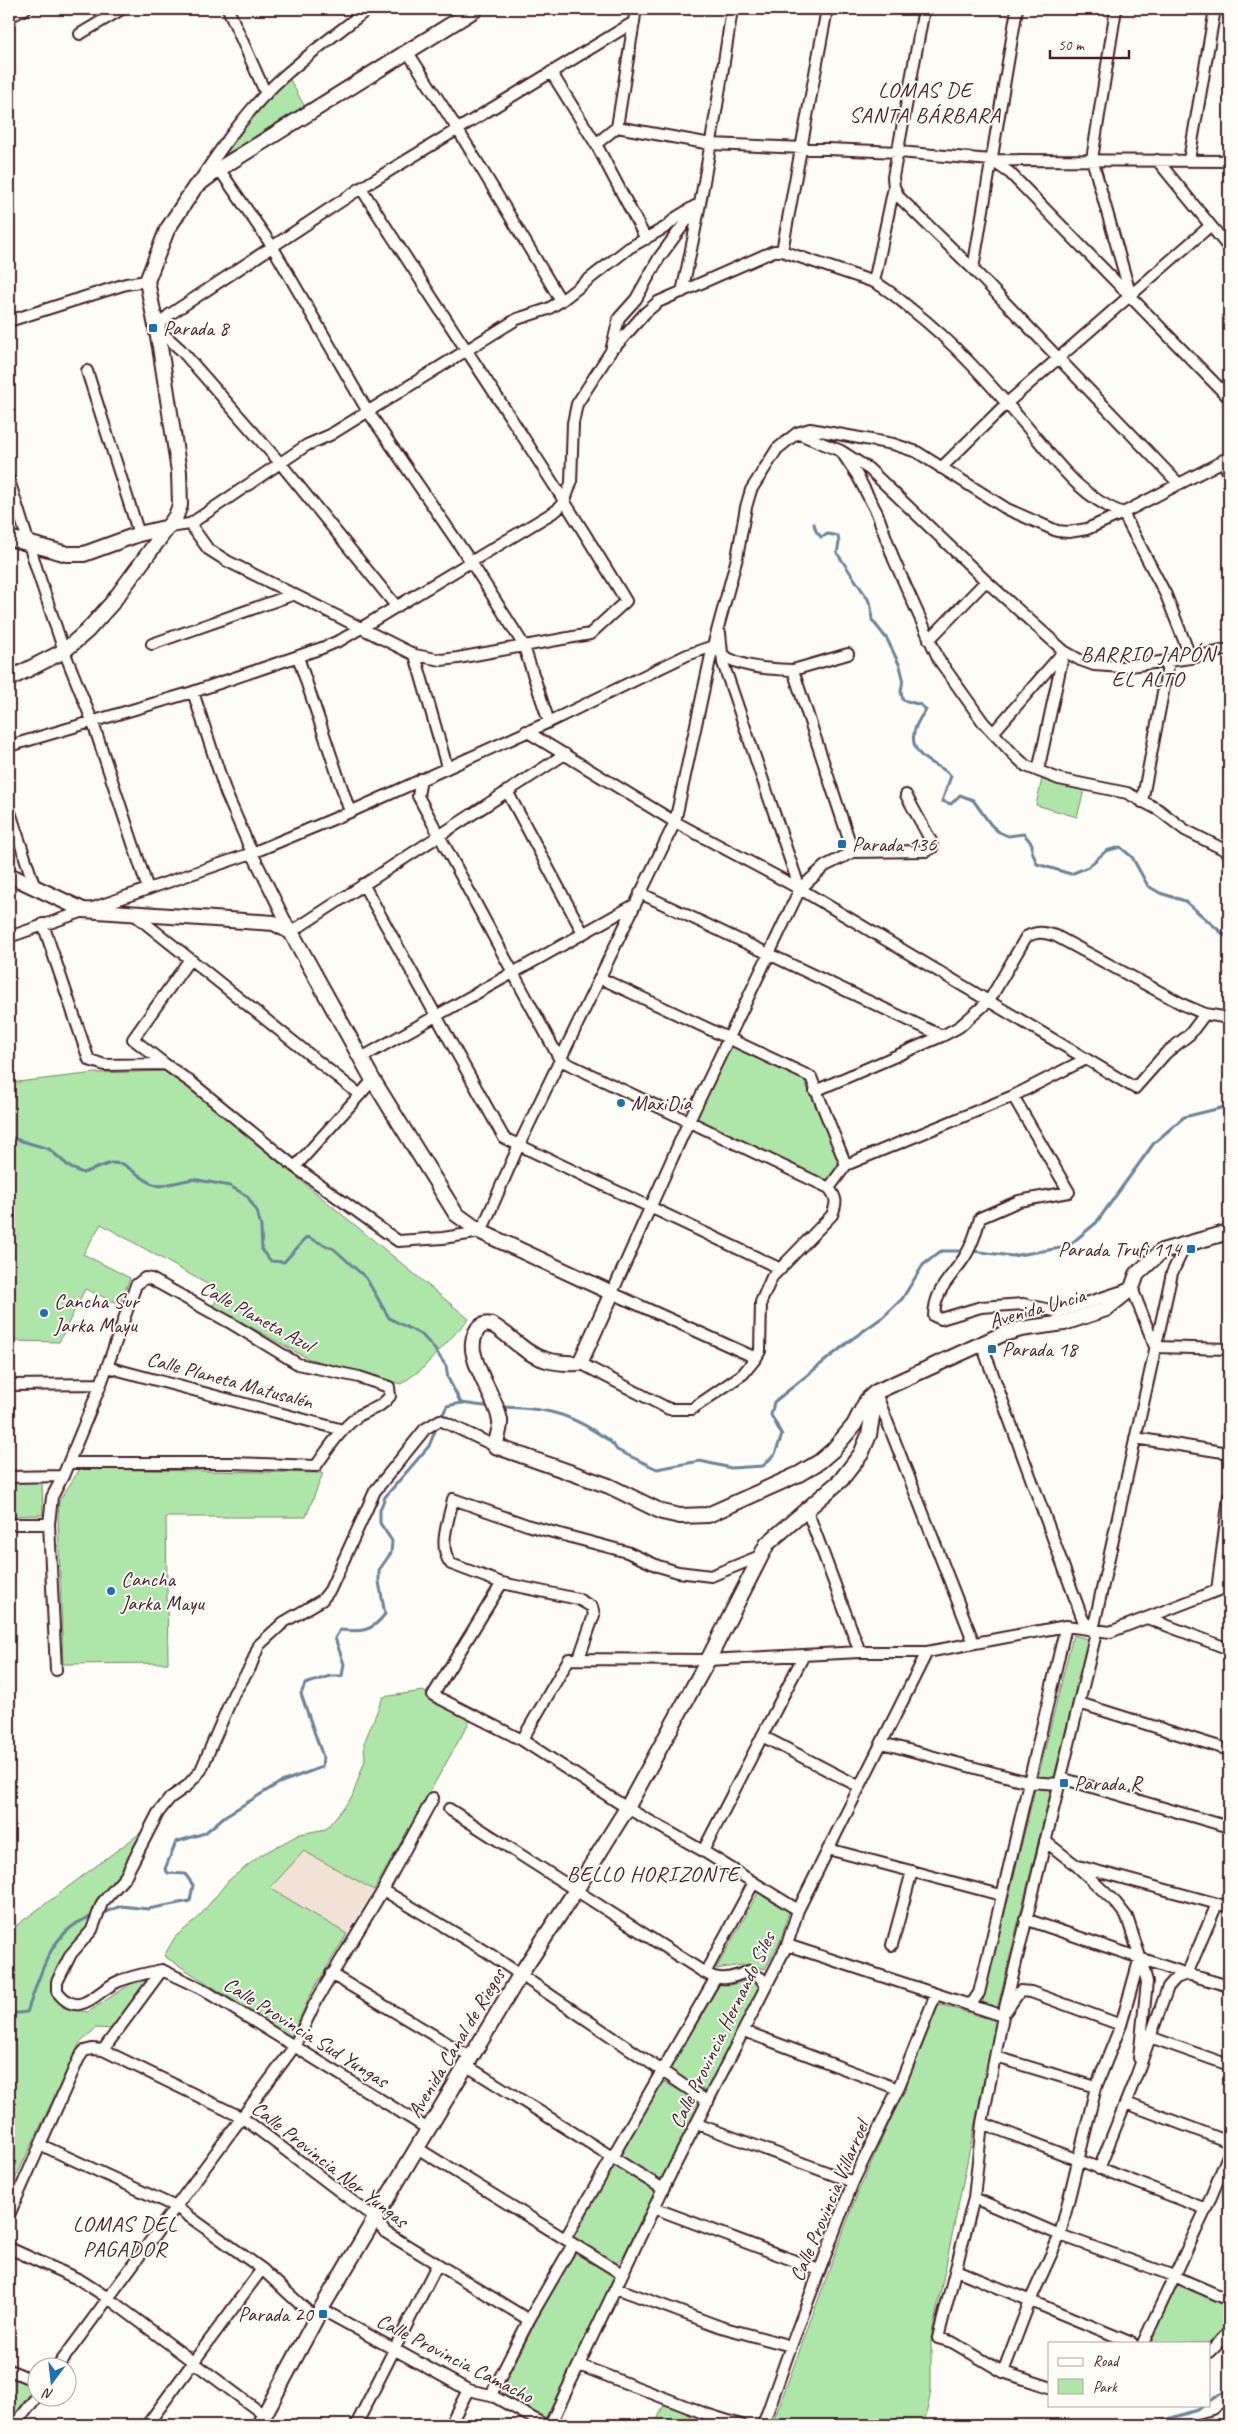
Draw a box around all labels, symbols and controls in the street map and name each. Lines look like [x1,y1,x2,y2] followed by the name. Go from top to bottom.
[1050,28,1129,60] scale bar
[1058,36,1085,55] text: 50 m
[849,76,1001,129] district label: LOMAS DE SANTA BÁRBARA
[163,315,231,341] place label: Parada 8
[147,322,159,334] marker: Parada 8
[1081,640,1218,693] district label: BARRIO JAPÓN EL ALTO
[852,831,937,857] place label: Parada 136
[836,838,848,850] marker: Parada 136
[631,1090,693,1116] place label: MaxiDía
[615,1097,627,1109] marker: MaxiDía
[1058,1236,1184,1262] place label: Parada Trufi 114
[1185,1243,1197,1255] marker: Parada Trufi 114
[196,1274,321,1359] street label: Calle Planeta Azul
[986,1281,1090,1334] street label: Avenida Uncia
[53,1288,141,1338] place label: Cancha Sur Jarka Mayu
[38,1307,50,1319] marker: Cancha Sur Jarka Mayu
[1002,1336,1079,1362] place label: Parada 18
[986,1343,998,1355] marker: Parada 18
[144,1345,316,1415] street label: Calle Planeta Matusalén
[120,1566,205,1616] place label: Cancha Jarka Mayu
[105,1585,117,1597] marker: Cancha Jarka Mayu
[1074,1770,1144,1796] place label: Parada R
[1058,1777,1070,1789] marker: Parada R
[567,1860,742,1888] district label: BELLO HORIZONTE
[663,1926,782,2132] street label: Calle Provincia Hernando Siles
[401,1962,512,2122] street label: Avenida Canal de Riegos
[219,1971,395,2094] street label: Calle Provincia Sud Yungas
[247,2095,415,2234] street label: Calle Provincia Nor Yungas
[784,2114,876,2285] street label: Calle Provincia Villarroel
[73,2210,177,2263] district label: LOMAS DEL PAGADOR
[238,2301,315,2327] place label: Parada 20
[372,2307,539,2409] street label: Calle Provincia Camacho
[317,2308,329,2320] marker: Parada 20
[1048,2342,1210,2406] legend
[1093,2352,1120,2371] text: Road
[28,2356,78,2406] north arrow
[1093,2378,1118,2397] text: Park
[40,2384,55,2403] text: N

